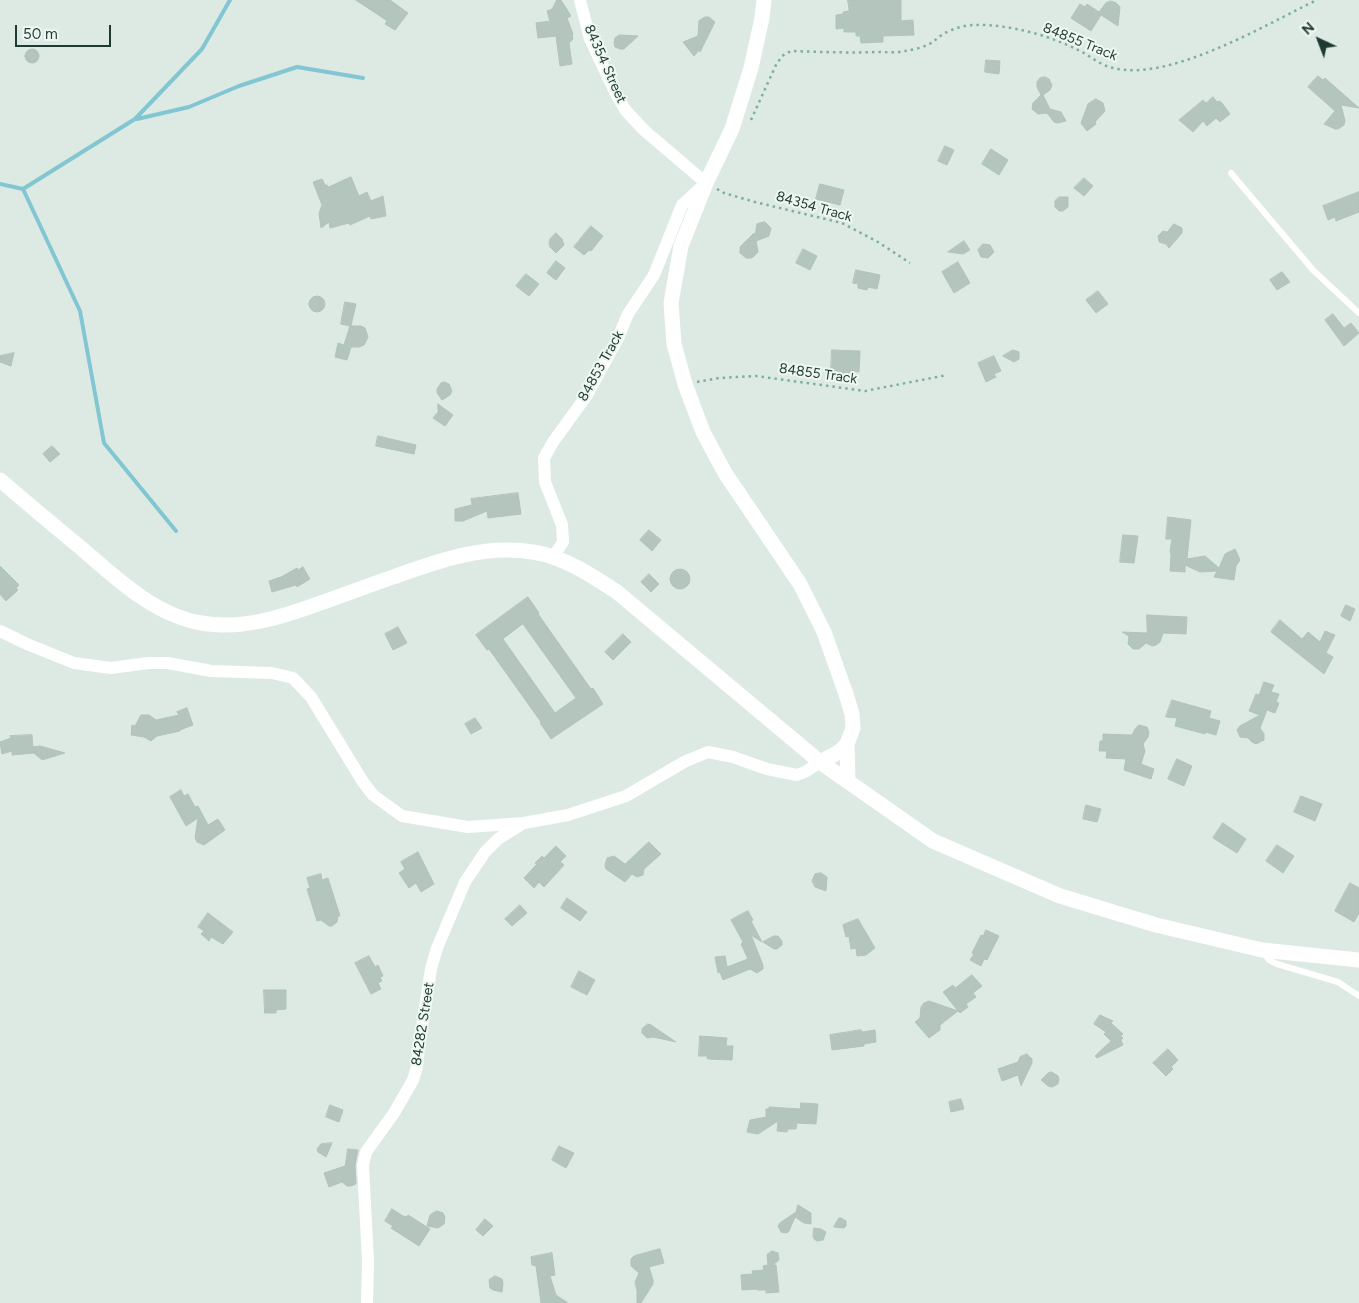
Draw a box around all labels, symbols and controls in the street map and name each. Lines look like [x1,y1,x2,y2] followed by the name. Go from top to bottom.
[18,15,114,47] scale bar
[1294,15,1344,65] north arrow
[1040,19,1120,65] street label: 84855 Track
[1299,19,1318,39] text: N
[580,22,630,106] street label: 84354 Street
[23,25,58,43] text: 50 m
[774,188,854,226] street label: 84354 Track
[575,328,627,404] street label: 84853 Track
[778,360,858,388] street label: 84855 Track
[408,981,438,1067] street label: 84282 Street

